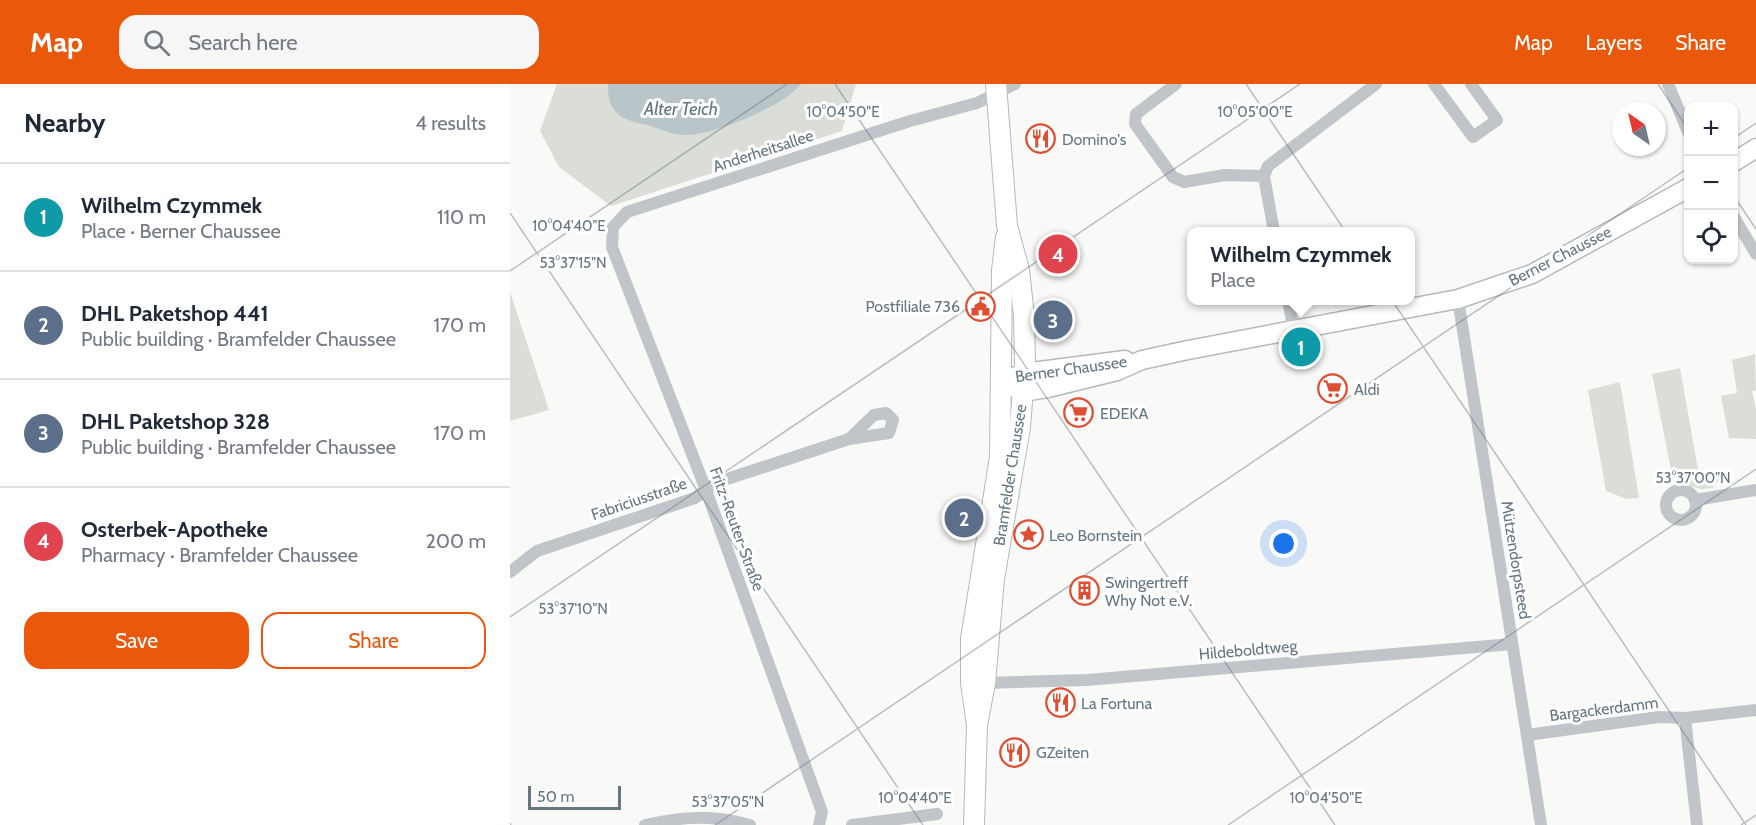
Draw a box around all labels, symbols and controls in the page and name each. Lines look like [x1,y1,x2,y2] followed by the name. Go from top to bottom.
[119,15,539,69] search box
[30,25,83,59] text: Map
[140,26,173,59] icon: search
[188,29,297,56] text: Search here
[1514,30,1553,55] text: Map
[1586,30,1642,55] text: Layers
[1675,30,1726,55] text: Share
[643,98,718,120] water label: Alter Teich
[1612,102,1666,156] north arrow
[1684,102,1738,264] map controls
[1684,102,1738,156] button: +
[807,103,880,121] text: 10°04'50"E
[1218,103,1292,121] text: 10°05'00"E
[24,107,105,139] text: Nearby
[415,111,486,135] text: 4 results
[1025,123,1057,155] restaurant icon: Domino's
[710,126,816,176] street label: Anderheitsallee
[1062,130,1127,149] place label: Domino's
[1684,156,1738,210] button: −
[81,192,262,219] text: Wilhelm Czymmek
[40,205,47,229] text: 1
[437,205,486,229] text: 110 m
[1684,210,1738,264] button: locate
[532,217,606,235] text: 10°04'40"E
[81,219,281,243] text: Place · Berner Chaussee
[1505,222,1615,290] street label: Berner Chaussee
[1187,227,1415,305] popup
[1038,232,1078,276] pin: 4
[1210,241,1392,268] text: Wilhelm Czymmek
[539,254,607,272] text: 53°37'15"N
[1210,268,1255,292] text: Place
[965,290,997,322] public building icon: Postfiliale 736
[865,297,960,316] place label: Postfiliale 736
[1034,298,1072,342] pin: 3
[81,300,269,327] text: DHL Paketshop 441
[38,313,49,337] text: 2
[434,313,486,337] text: 170 m
[1282,324,1320,370] pin: 1
[81,327,396,351] text: Public building · Bramfelder Chaussee
[1014,352,1128,386] street label: Berner Chaussee
[1317,373,1349,405] supermarket icon: Aldi
[1354,380,1380,399] place label: Aldi
[1063,397,1095,429] supermarket icon: EDEKA
[989,403,1031,547] street label: Bramfelder Chaussee
[1100,404,1148,423] place label: EDEKA
[81,408,270,435] text: DHL Paketshop 328
[38,421,49,445] text: 3
[434,421,486,445] text: 170 m
[81,435,396,459] text: Public building · Bramfelder Chaussee
[706,464,768,594] street label: Fritz-Reuter-Straße
[1655,469,1731,487] text: 53°37'00"N
[589,474,689,524] street label: Fabriciusstraße
[944,496,984,540] pin: 2
[1497,499,1535,621] street label: Mützendorpsteed
[81,516,268,543] text: Osterbek-Apotheke
[1012,519,1044,551] place icon: Leo Bornstein
[1049,526,1142,545] place label: Leo Bornstein
[37,529,50,553] text: 4
[426,529,486,553] text: 200 m
[1269,529,1298,558] your location
[81,543,358,567] text: Pharmacy · Bramfelder Chaussee
[1105,573,1192,610] place label: Swingertreff Why Not e.V.
[1068,575,1100,607] building icon: Swingertreff Why Not e.V.
[538,600,608,618] text: 53°37'10"N
[24,612,249,669] button: Save
[261,612,486,669] button: Share
[1198,636,1299,664] street label: Hildeboldtweg
[1044,687,1076,719] restaurant icon: La Fortuna
[1548,693,1660,725] street label: Bargackerdamm
[1081,694,1153,713] place label: La Fortuna
[999,736,1031,768] restaurant icon: GZeiten
[1036,743,1089,762] place label: GZeiten
[528,783,621,810] scale bar
[537,787,574,806] text: 50 m
[878,789,952,807] text: 10°04'40"E
[1290,789,1363,807] text: 10°04'50"E
[692,793,764,811] text: 53°37'05"N

